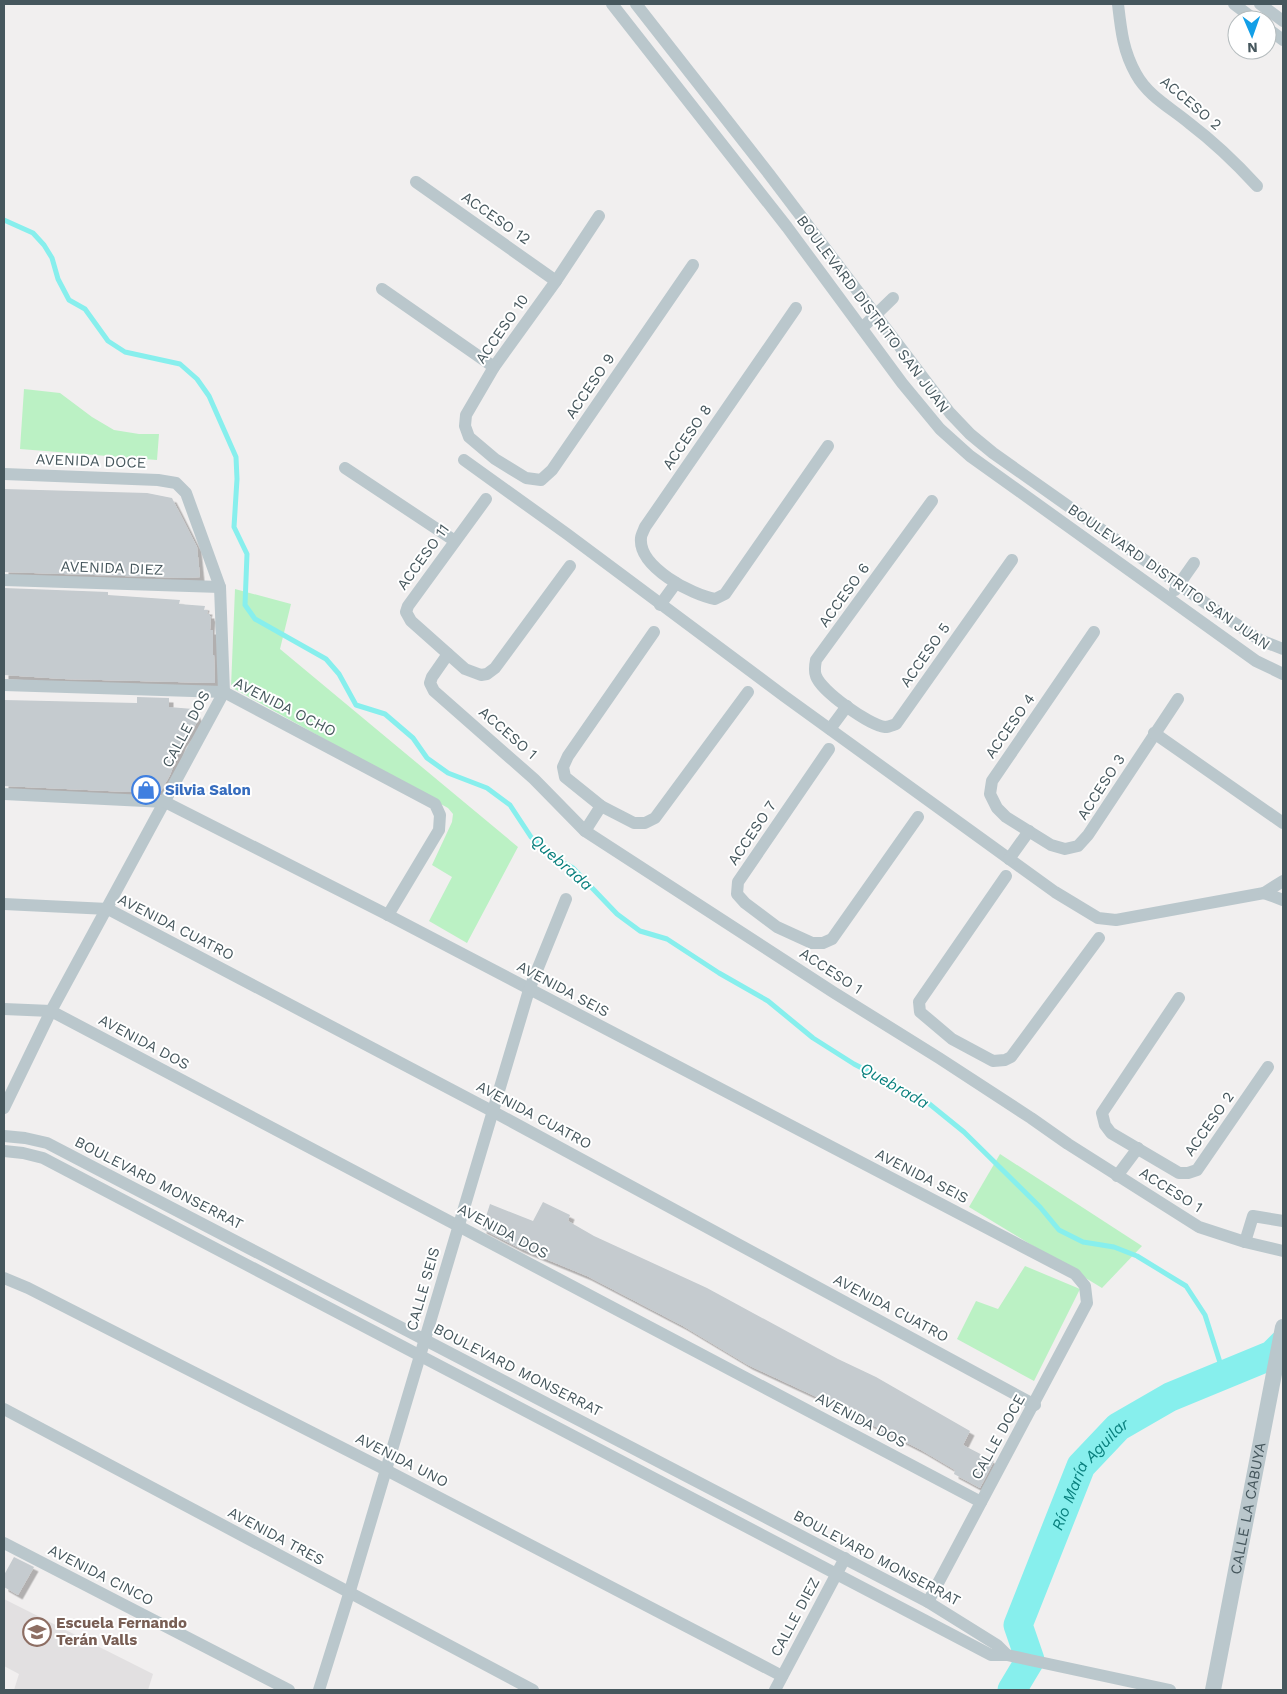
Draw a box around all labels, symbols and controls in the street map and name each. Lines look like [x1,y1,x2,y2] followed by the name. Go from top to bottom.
[1227,10,1277,60] north arrow
[1247,40,1258,56] text: N
[1157,72,1225,134] street label: ACCESO 2
[458,188,534,248] street label: ACCESO 12
[793,212,953,416] street label: BOULEVARD DISTRITO SAN JUAN
[472,291,532,367] street label: ACCESO 10
[562,350,618,422] street label: ACCESO 9
[659,401,715,473] street label: ACCESO 8
[35,450,147,472] street label: AVENIDA DOCE
[1064,500,1274,654] street label: BOULEVARD DISTRITO SAN JUAN
[393,521,453,593] street label: ACCESO 11
[60,557,164,579] street label: AVENIDA DIEZ
[815,559,873,631] street label: ACCESO 6
[896,619,954,691] street label: ACCESO 5
[231,673,339,741] street label: AVENIDA OCHO
[158,687,214,771] street label: CALLE DOS
[981,690,1039,762] street label: ACCESO 4
[475,703,541,763] street label: ACCESO 1
[1073,751,1129,823] street label: ACCESO 3
[131,775,161,805] shop icon: Silvia Salon
[165,781,251,799] place label: Silvia Salon
[724,798,780,868] street label: ACCESO 7
[527,830,597,895] water label: Quebrada
[115,890,237,964] street label: AVENIDA CUATRO
[796,944,866,998] street label: ACCESO 1
[514,957,612,1021] street label: AVENIDA SEIS
[95,1011,193,1073] street label: AVENIDA DOS
[857,1058,933,1113] water label: Quebrada
[473,1077,595,1153] street label: AVENIDA CUATRO
[1180,1088,1238,1160] street label: ACCESO 2
[72,1133,246,1233] street label: BOULEVARD MONSERRAT
[873,1145,971,1207] street label: AVENIDA SEIS
[1136,1163,1206,1217] street label: ACCESO 1
[454,1200,552,1262] street label: AVENIDA DOS
[402,1245,444,1333] street label: CALLE SEIS
[830,1270,952,1346] street label: AVENIDA CUATRO
[431,1320,605,1420] street label: BOULEVARD MONSERRAT
[812,1389,910,1451] street label: AVENIDA DOS
[967,1391,1029,1483] street label: CALLE DOCE
[1048,1414,1132,1533] water label: Río María Aguilar
[353,1429,451,1491] street label: AVENIDA UNO
[1226,1441,1270,1576] street label: CALLE LA CABUYA
[225,1503,327,1569] street label: AVENIDA TRES
[790,1506,964,1610] street label: BOULEVARD MONSERRAT
[45,1541,157,1609] street label: AVENIDA CINCO
[767,1574,823,1660] street label: CALLE DIEZ
[56,1614,187,1649] place label: Escuela Fernando Terán Valls
[22,1617,52,1647] school or university icon: Escuela Fernando Terán Valls

